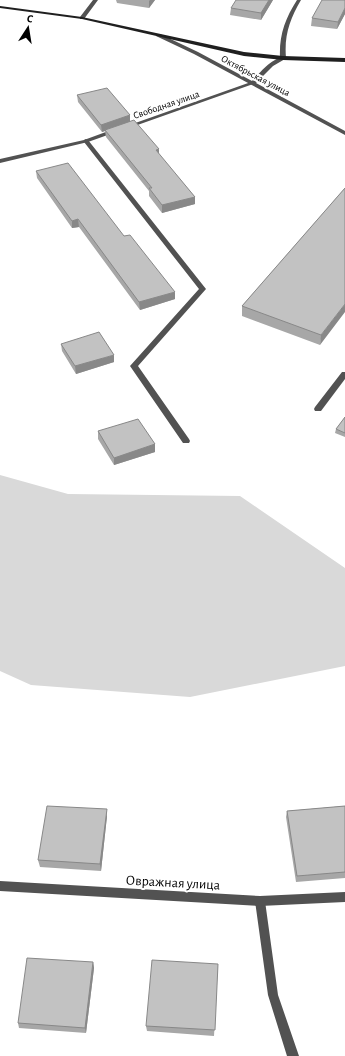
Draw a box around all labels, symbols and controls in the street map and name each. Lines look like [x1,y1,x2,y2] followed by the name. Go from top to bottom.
[8,8,48,48] north arrow
[26,13,34,25] text: С
[219,54,292,98] street label: Октябрьская улица
[132,89,201,121] street label: Свободная улица
[125,874,221,892] street label: Овражная улица

